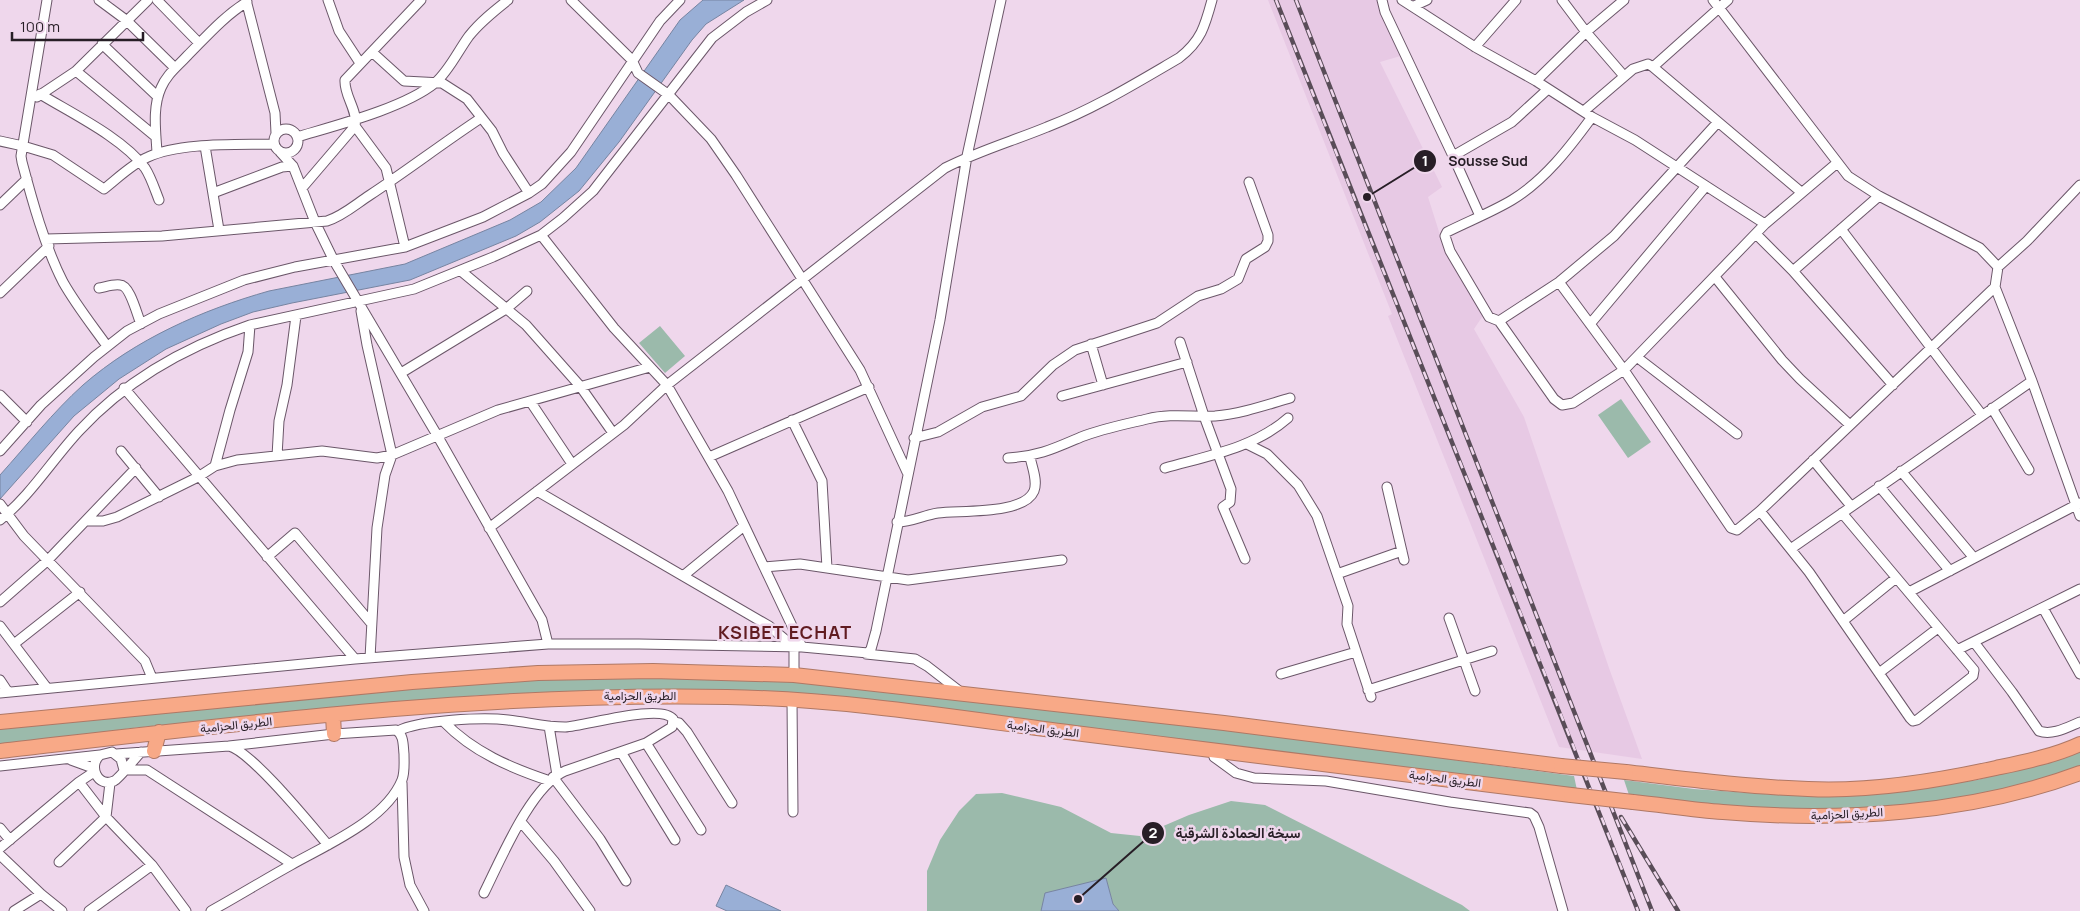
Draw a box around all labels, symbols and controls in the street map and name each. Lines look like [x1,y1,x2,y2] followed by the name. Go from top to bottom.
[12,10,144,42] scale bar
[20,16,60,37] text: 100 m
[1413,146,1538,175] callout: Sousse Sud
[1422,150,1428,171] text: 1
[1448,151,1528,170] text: Sousse Sud
[718,620,852,644] district label: KSIBET ECHAT
[604,687,676,704] street label: الطريق الحزامية
[199,712,273,737] street label: الطريق الحزامية
[1006,716,1080,741] street label: الطريق الحزامية
[1408,766,1482,791] street label: الطريق الحزامية
[1810,803,1884,824] street label: الطريق الحزامية
[1140,818,1310,847] callout: سبخة الحمادة الشرقية
[1149,822,1158,843] text: 2
[1176,823,1300,842] text: سبخة الحمادة الشرقية

